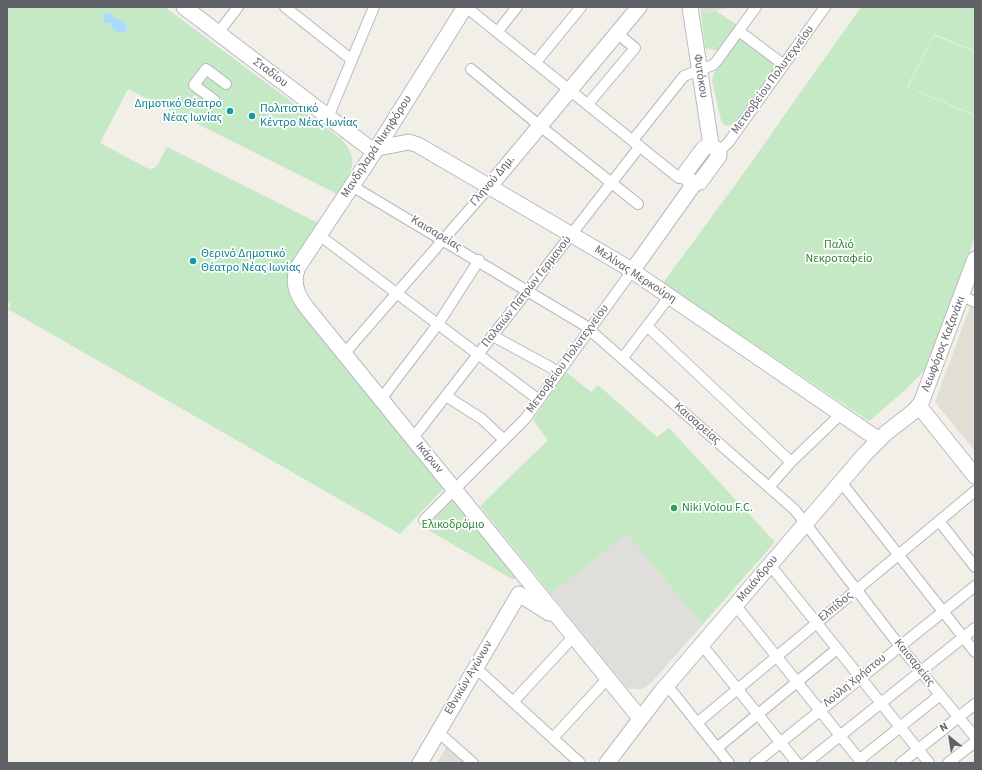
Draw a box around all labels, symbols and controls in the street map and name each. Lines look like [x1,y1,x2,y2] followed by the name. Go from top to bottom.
[729,23,817,137] street label: Μετσοβείου Πολυτεχνείου
[689,53,711,99] street label: Φυτόκου
[250,55,290,91] street label: Σταδίου
[339,93,415,201] street label: Μανδηλαρά Νικηφόρου
[134,97,222,125] place label: Δημοτικό Θέατρο Νέας Ιωνίας
[260,102,358,130] place label: Πολιτιστικό Κέντρο Νέας Ιωνίας
[225,106,235,116] marker: Δημοτικό Θέατρο Νέας Ιωνίας
[247,111,257,121] marker: Πολιτιστικό Κέντρο Νέας Ιωνίας
[467,153,519,209] street label: Γληνού Δημ.
[408,213,464,255] street label: Καισαρείας
[479,233,575,351] street label: Παλαιών Πατρών Γερμανού
[806,238,872,266] park label: Παλιό Νεκροταφείο
[591,243,679,307] street label: Μελίνας Μερκούρη
[201,247,301,275] place label: Θερινό Δημοτικό Θέατρο Νέας Ιωνίας
[188,256,198,266] marker: Θερινό Δημοτικό Θέατρο Νέας Ιωνίας
[919,294,969,394] street label: Λεωφόρος Καζανάκι
[524,302,612,416] street label: Μετσοβείου Πολυτεχνείου
[671,400,723,448] street label: Καισαρείας
[412,439,446,477] street label: Ικάρων
[682,501,753,515] place label: Niki Volou F.C.
[669,503,679,513] marker: Niki Volou F.C.
[422,518,484,532] park label: Ελικοδρόμιο
[734,553,782,605] street label: Μαιάνδρου
[816,589,856,625] street label: Ελπίδος
[891,636,937,690] street label: Καισαρείας
[442,638,496,718] street label: Εθνικών Αγώνων
[821,651,889,711] street label: Λούλη Χρήστου
[930,718,970,758] north arrow
[937,719,951,736] text: N

